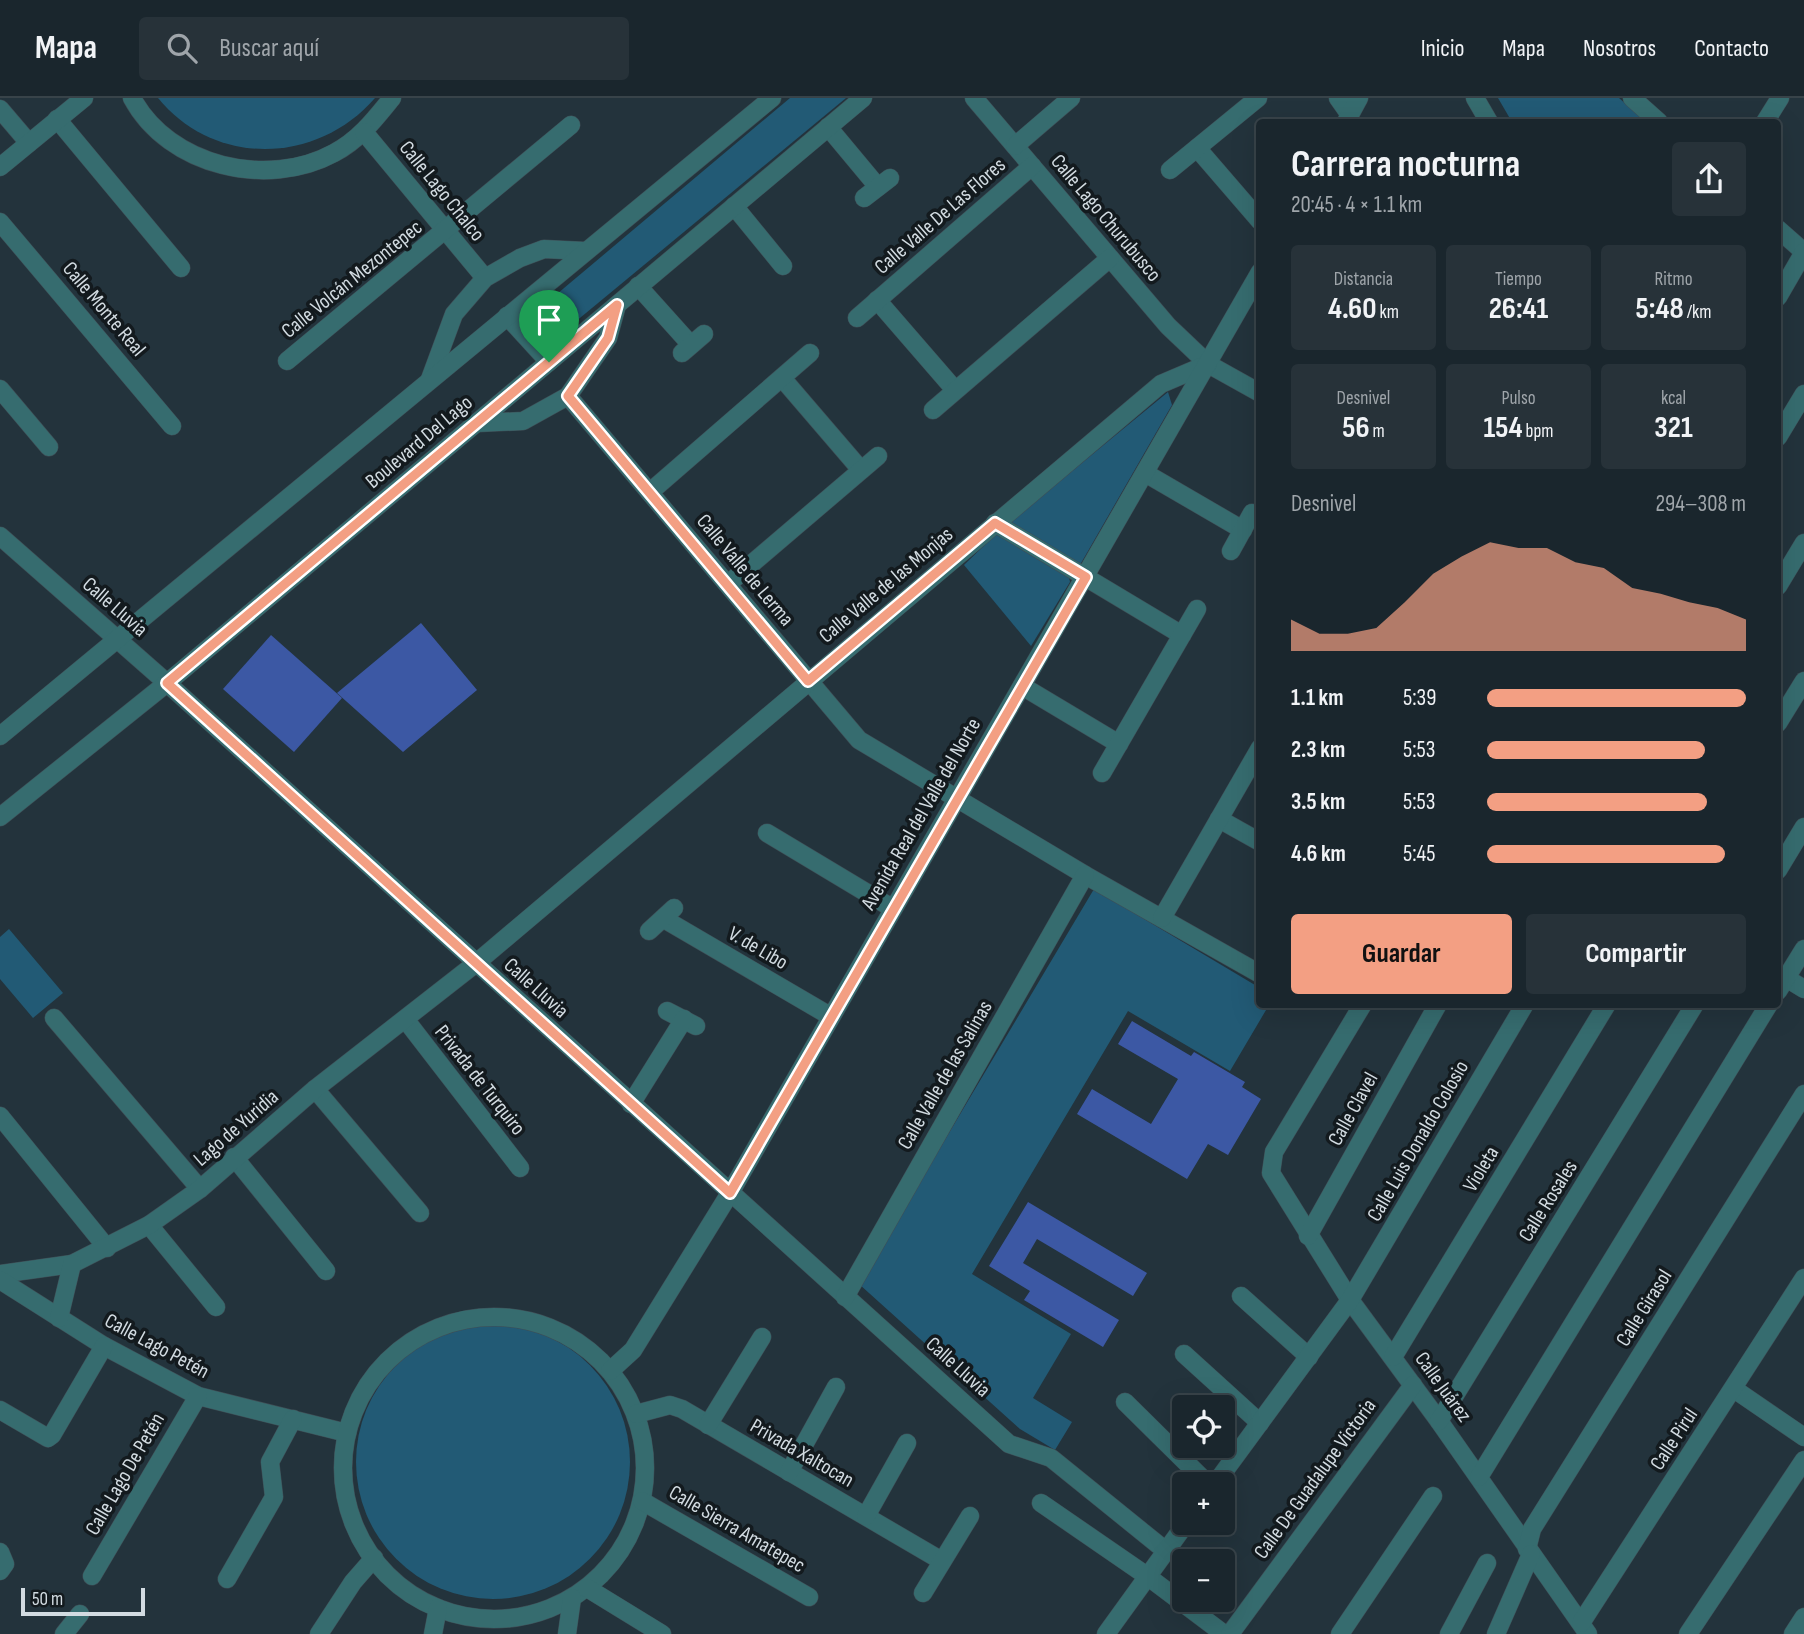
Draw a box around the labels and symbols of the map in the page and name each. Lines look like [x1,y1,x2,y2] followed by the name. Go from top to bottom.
[394,136,490,246] street label: Calle Lago Chalco
[1045,149,1167,287] street label: Calle Lago Churubusco
[869,152,1011,280] street label: Calle Valle De Las Flores
[277,215,427,343] street label: Calle Volcán Mezontepec
[57,257,151,361] street label: Calle Monte Real
[519,290,579,362] pin
[361,390,477,494] street label: Boulevard Del Lago
[691,509,799,631] street label: Calle Valle de Lerma
[814,522,958,648] street label: Calle Valle de las Monjas
[77,572,153,642] street label: Calle Lluvia
[855,714,986,915] street label: Avenida Real del Valle del Norte
[724,921,792,975] street label: V. de Libo
[499,953,573,1023] street label: Calle Lluvia
[892,996,998,1154] street label: Calle Valle de las Salinas
[429,1020,531,1140] street label: Privada de Turquiro
[1362,1056,1474,1226] street label: Calle Luis Donaldo Colosio
[1323,1068,1383,1150] street label: Calle Clavel
[189,1084,283,1172] street label: Lago de Yuridia
[1458,1142,1504,1196] street label: Violeta
[1513,1156,1583,1246] street label: Calle Rosales
[1611,1265,1677,1351] street label: Calle Girasol
[101,1308,213,1384] street label: Calle Lago Petén
[921,1332,995,1402] street label: Calle Lluvia
[1409,1347,1477,1427] street label: Calle Juárez
[1249,1394,1381,1564] street label: Calle De Guadalupe Victoria
[1645,1403,1703,1475] street label: Calle Pirul
[80,1409,170,1539] street label: Calle Lago De Petén
[746,1413,858,1493] street label: Privada Xaltocan
[664,1480,810,1578] street label: Calle Sierra Amatepec
[21,1585,145,1617] scale bar

